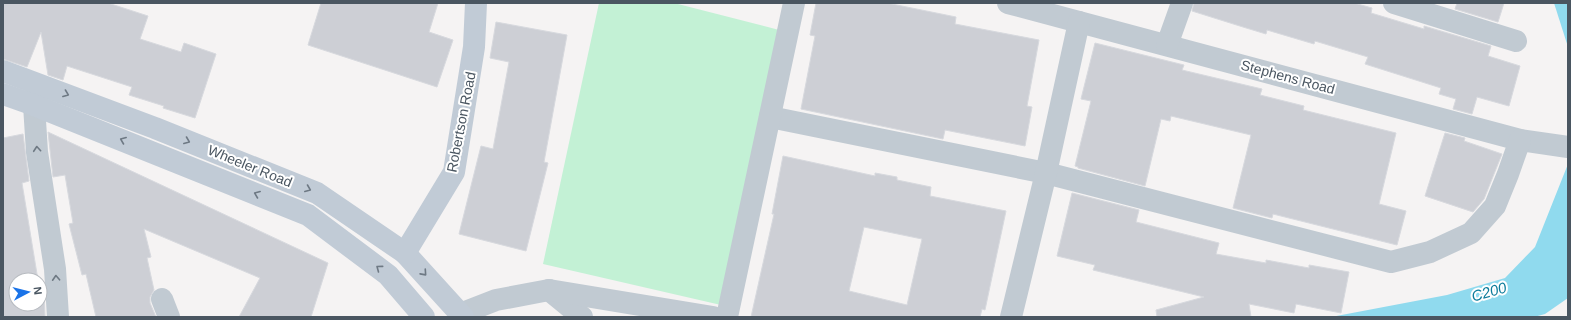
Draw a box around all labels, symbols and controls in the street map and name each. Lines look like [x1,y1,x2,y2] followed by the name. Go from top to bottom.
[1239,57,1337,97] street label: Stephens Road
[443,70,479,174] street label: Robertson Road
[62,90,69,98] one-way arrow
[184,136,191,144] one-way arrow
[120,137,127,145] one-way arrow
[206,142,294,190] street label: Wheeler Road
[33,146,42,152] one-way arrow
[303,184,311,192] one-way arrow
[253,190,260,198] one-way arrow
[376,266,383,273] one-way arrow
[419,268,426,276] one-way arrow
[8,272,48,312] north arrow
[52,275,60,281] one-way arrow
[1469,278,1509,305] water label: C200
[31,286,44,296] text: N

